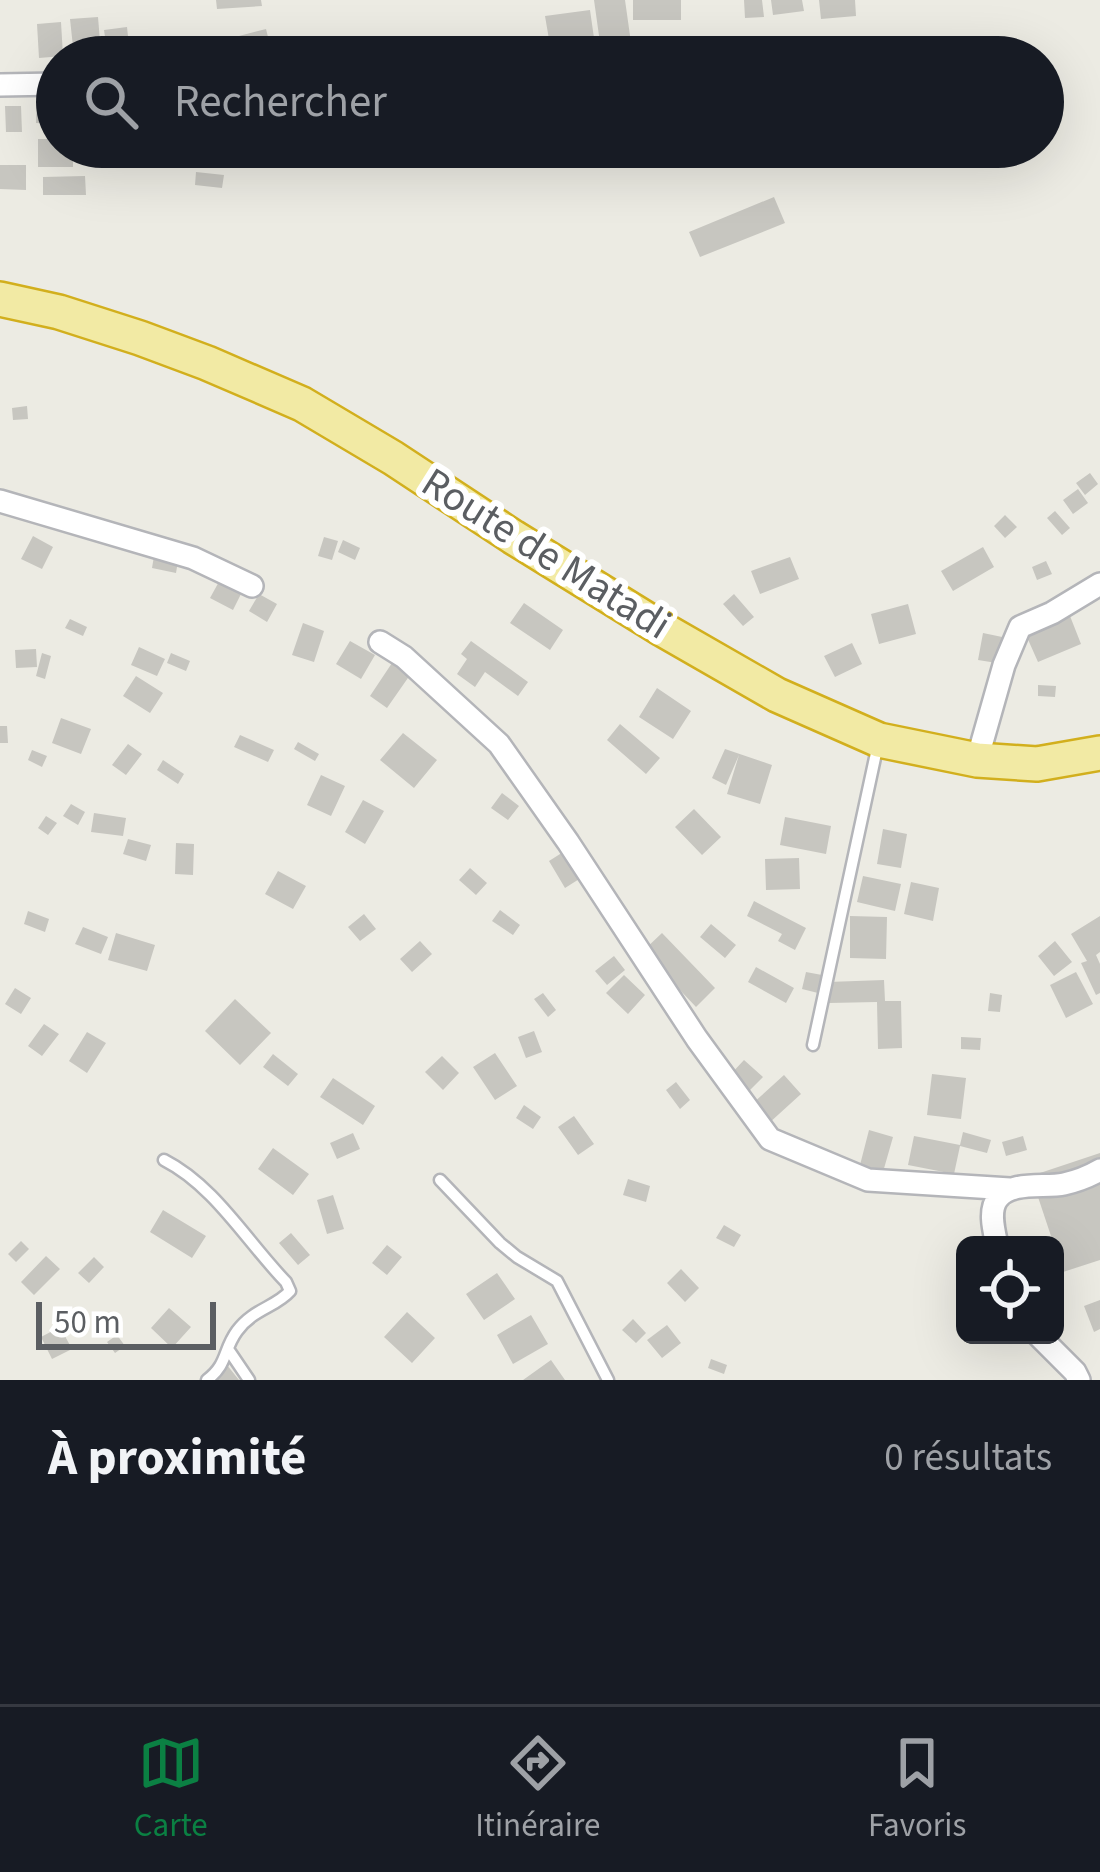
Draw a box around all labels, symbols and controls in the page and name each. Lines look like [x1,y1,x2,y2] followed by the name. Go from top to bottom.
[36,36,1064,168] search box
[78,69,144,135] icon: search
[174,70,387,134] text: Rechercher
[410,453,682,655] street label: Route de Matadi
[956,1236,1064,1344] map controls
[956,1236,1064,1344] button: locate
[36,1296,216,1349] scale bar
[54,1299,121,1346] text: 50 m
[48,1422,306,1494] text: À proximité
[884,1430,1052,1486] text: 0 résultats
[134,1730,208,1849] tab: Carte
[475,1730,600,1849] tab: Itinéraire
[868,1730,966,1849] tab: Favoris

